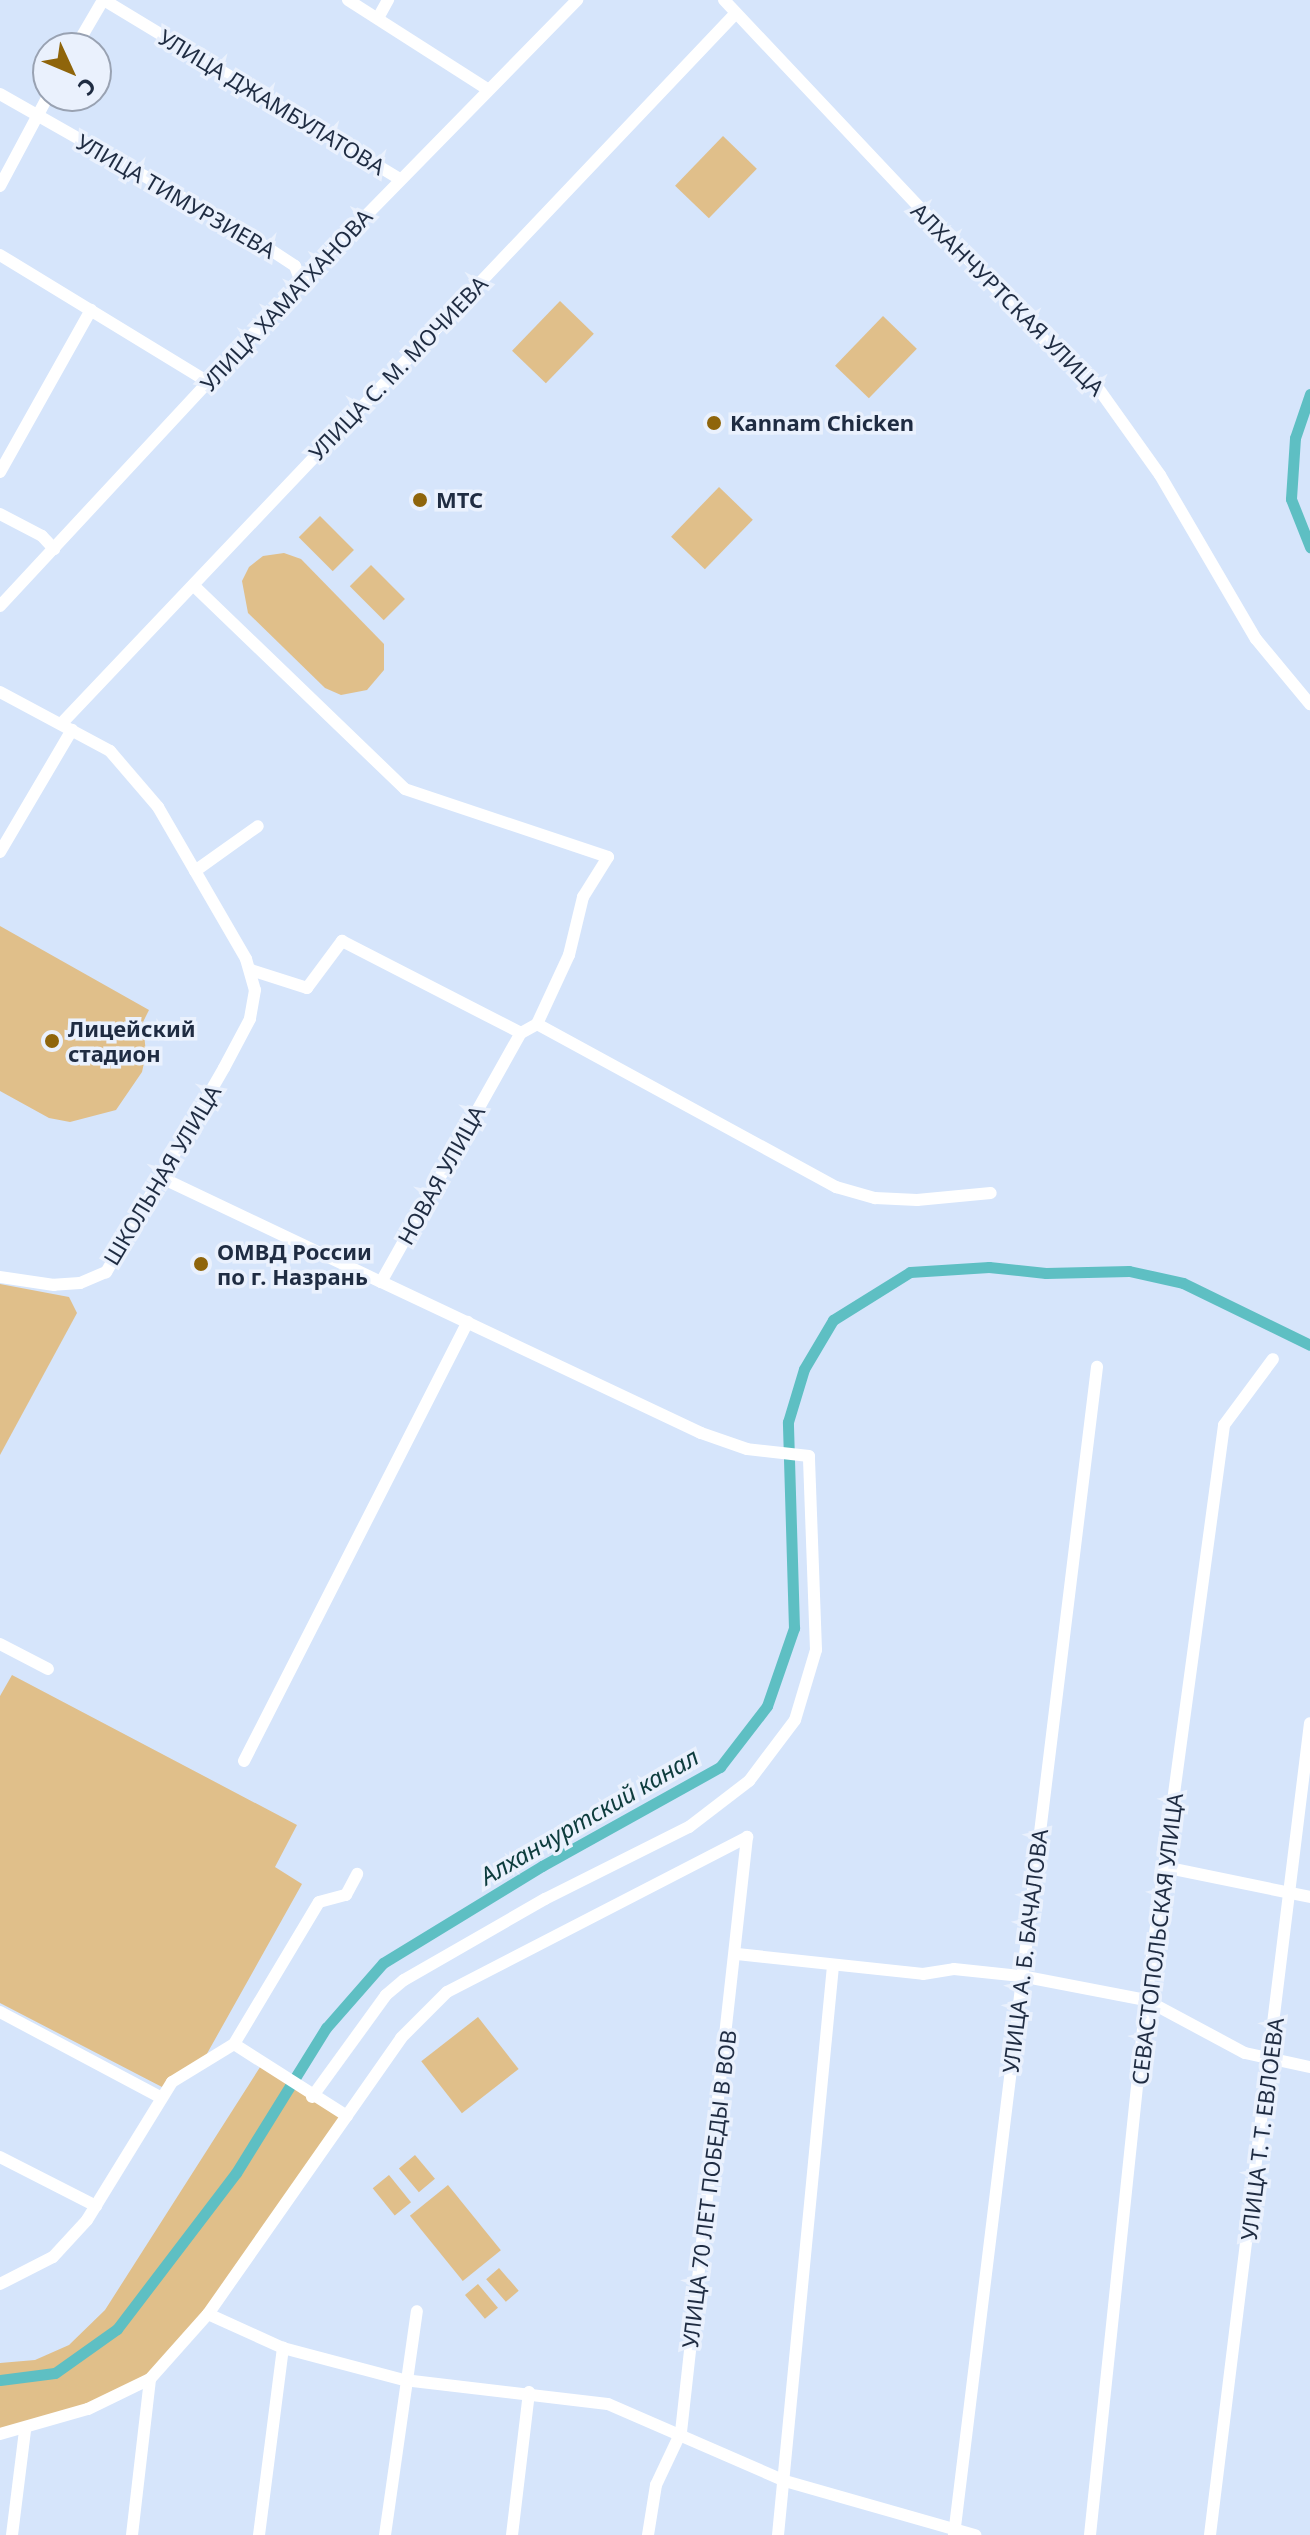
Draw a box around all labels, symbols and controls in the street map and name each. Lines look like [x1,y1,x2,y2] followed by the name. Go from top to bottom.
[154,24,390,180] street label: УЛИЦА ДЖАМБУЛАТОВА
[32,32,112,112] north arrow
[72,72,104,103] text: С
[72,128,280,264] street label: УЛИЦА ТИМУРЗИЕВА
[906,197,1110,401] street label: АЛХАНЧУРТСКАЯ УЛИЦА
[195,203,377,397] street label: УЛИЦА ХАМАТХАНОВА
[303,271,493,465] street label: УЛИЦА С. М. МОЧИЕВА
[730,410,914,436] place label: Kannam Chicken
[705,414,723,432] marker: Kannam Chicken
[436,487,483,513] place label: МТС
[411,491,429,509] marker: МТС
[68,1015,196,1066] place label: Лицейский стадион
[43,1032,61,1050] marker: Лицейский стадион
[98,1080,226,1270] street label: ШКОЛЬНАЯ УЛИЦА
[392,1101,490,1249] street label: НОВАЯ УЛИЦА
[217,1238,372,1290] place label: ОМВД России по г. Назрань
[192,1255,210,1273] marker: ОМВД России по г. Назрань
[475,1742,703,1890] water label: Алханчуртский канал
[1126,1792,1188,2086] street label: СЕВАСТОПОЛЬСКАЯ УЛИЦА
[997,1827,1053,2075] street label: УЛИЦА А. Б. БАЧАЛОВА
[1235,2016,1289,2242] street label: УЛИЦА Т. Т. ЕВЛОЕВА
[676,2028,742,2350] street label: УЛИЦА 70 ЛЕТ ПОБЕДЫ В ВОВ

